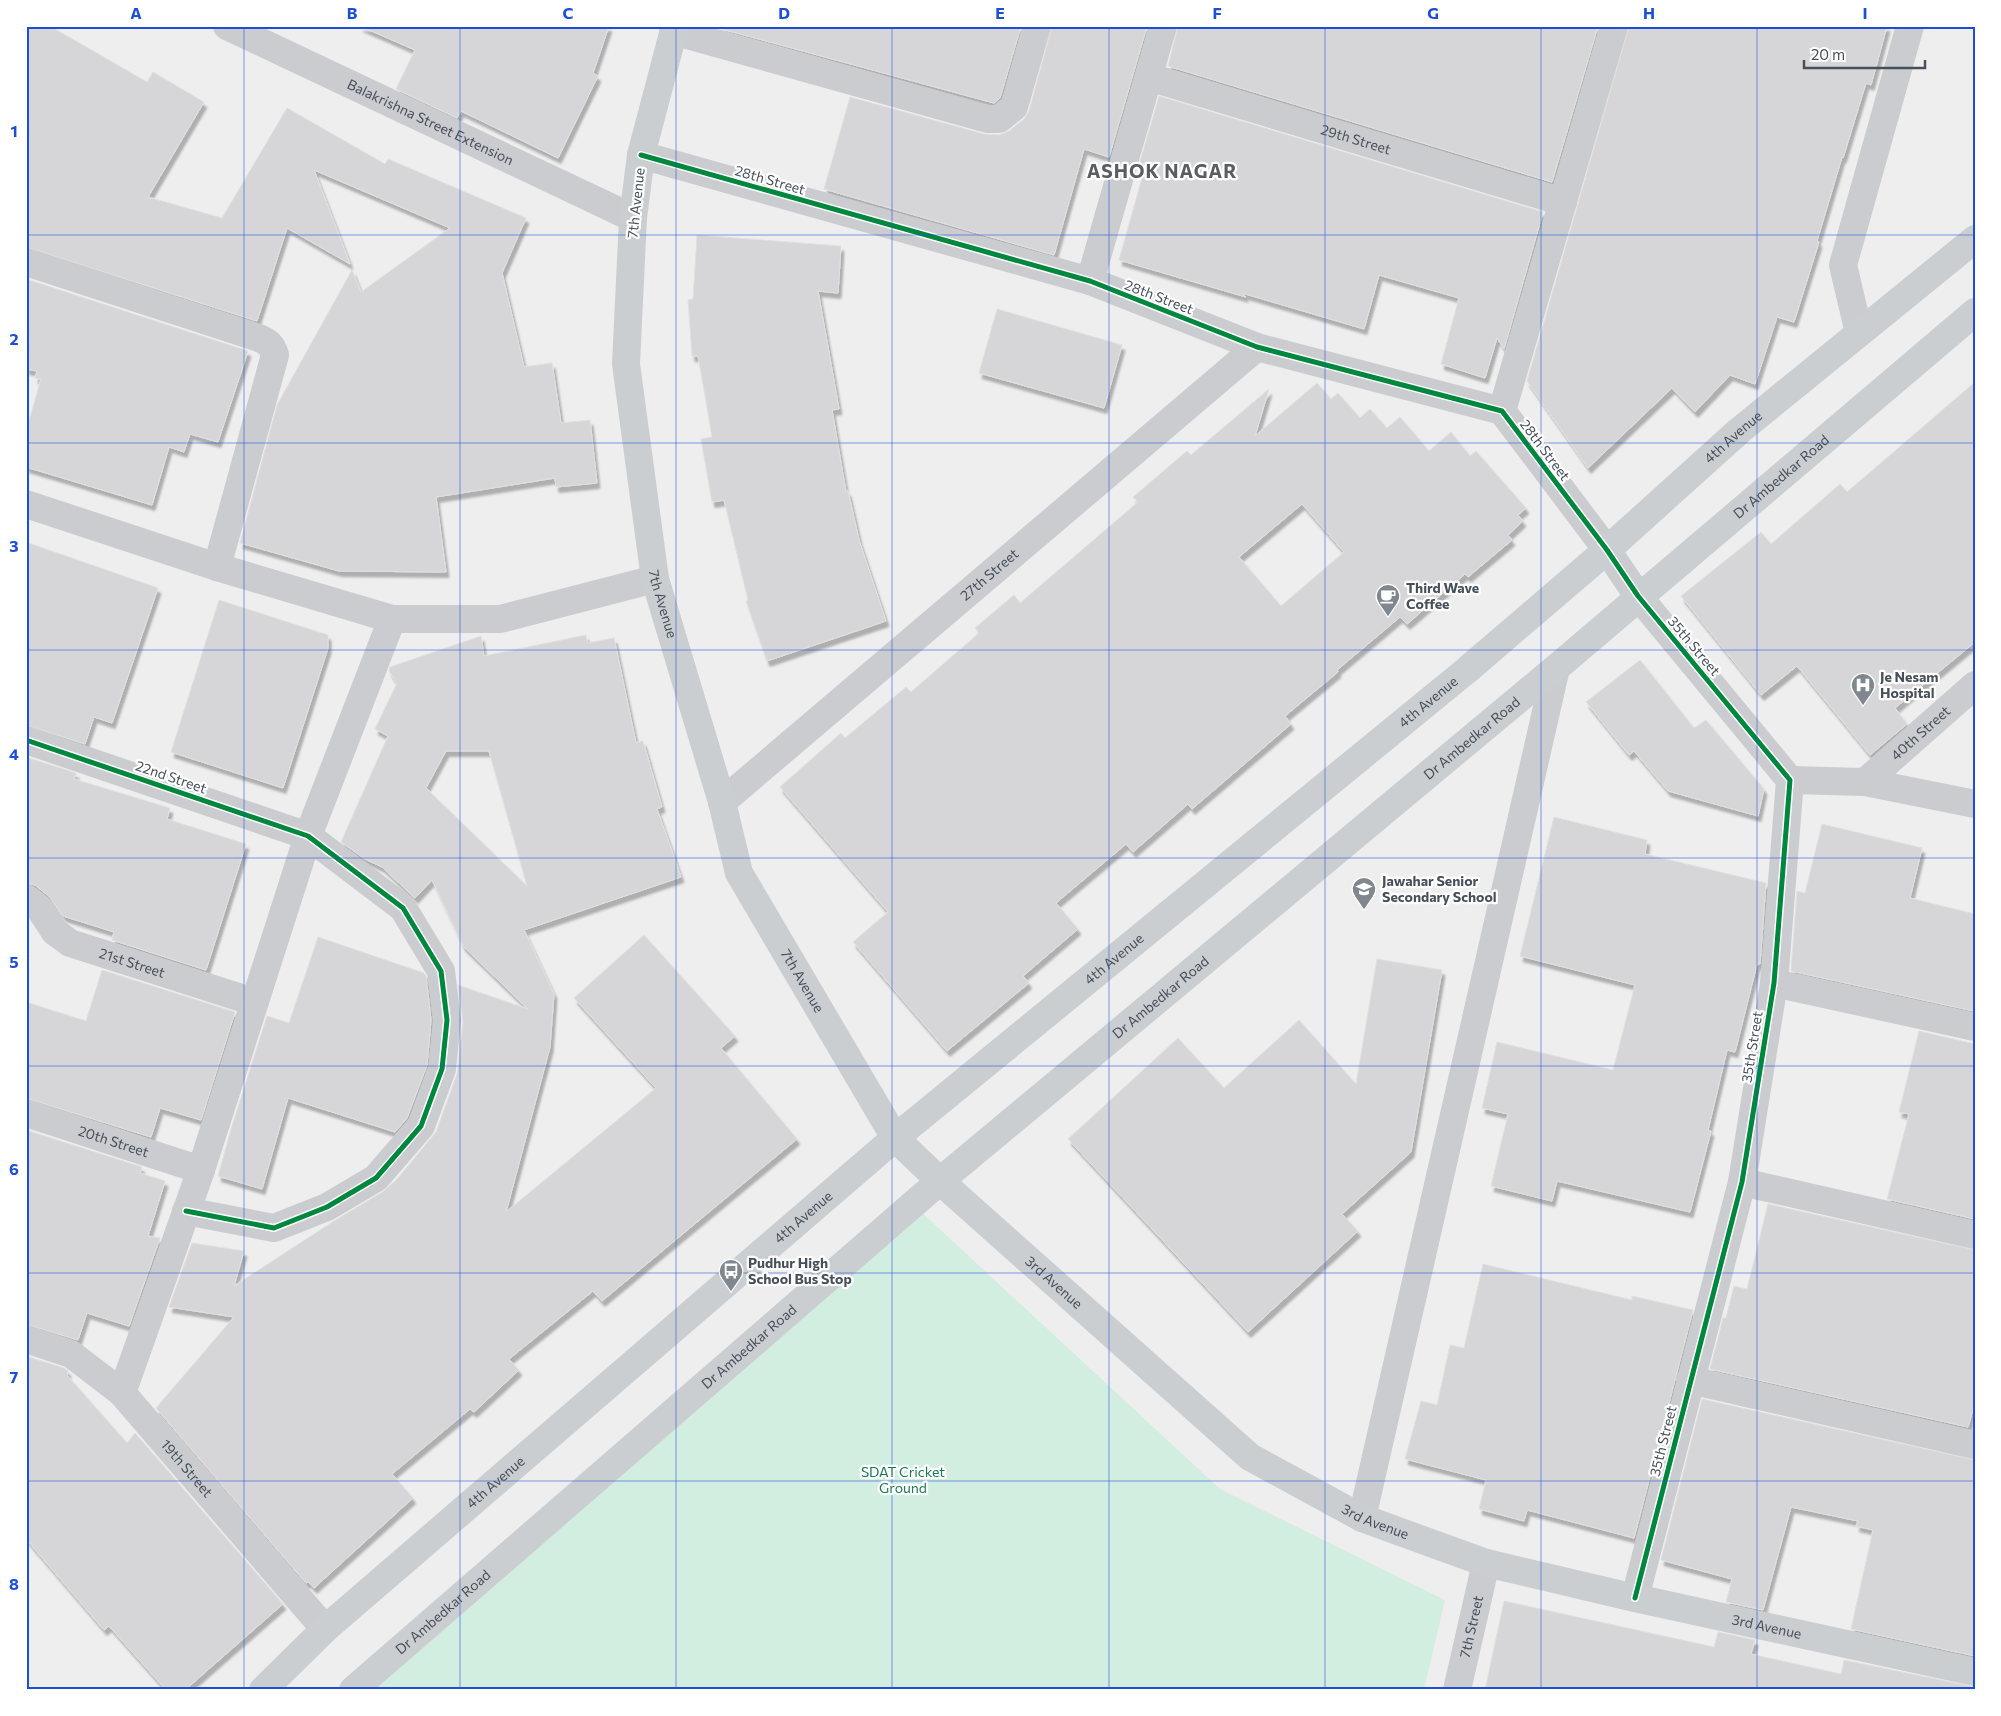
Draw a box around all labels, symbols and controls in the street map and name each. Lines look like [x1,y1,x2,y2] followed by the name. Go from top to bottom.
[130,3,142,22] text: A
[347,3,358,22] text: B
[563,3,574,22] text: C
[778,3,790,22] text: D
[995,3,1005,22] text: E
[1212,3,1222,22] text: F
[1427,3,1439,22] text: G
[1643,3,1655,22] text: H
[1862,3,1868,22] text: I
[1804,38,1925,70] scale bar
[1811,45,1845,63] text: 20 m
[345,75,517,168] street label: Balakrishna Street Extension
[1319,120,1393,158] street label: 29th Street
[10,121,18,140] text: 1
[1087,159,1237,182] district label: ASHOK NAGAR
[733,161,807,198] street label: 28th Street
[623,167,648,239] street label: 7th Avenue
[1122,276,1196,318] street label: 28th Street
[9,329,19,348] text: 2
[1700,407,1765,467] street label: 4th Avenue
[1517,416,1574,484] street label: 28th Street
[1730,431,1832,522] street label: Dr Ambedkar Road
[9,536,19,555] text: 3
[956,545,1022,604] street label: 27th Street
[646,569,681,640] street label: 7th Avenue
[1406,579,1479,612] place label: Third Wave Coffee
[1375,583,1401,617] cafe icon: Third Wave Coffee
[1665,613,1724,679] street label: 35th Street
[1880,668,1939,701] place label: Je Nesam Hospital
[1395,672,1461,731] street label: 4th Avenue
[1850,672,1876,706] hospital icon: Je Nesam Hospital
[1420,693,1523,783] street label: Dr Ambedkar Road
[1887,702,1954,763] street label: 40th Street
[9,744,19,763] text: 4
[133,756,209,797] street label: 22nd Street
[1382,872,1497,905] place label: Jawahar Senior Secondary School
[1351,876,1377,910] school or university icon: Jawahar Senior Secondary School
[1080,929,1147,988] street label: 4th Avenue
[97,944,167,981] street label: 21st Street
[778,946,828,1015] street label: 7th Avenue
[9,952,19,971] text: 5
[1109,952,1212,1042] street label: Dr Ambedkar Road
[1737,1010,1766,1084] street label: 35th Street
[76,1122,151,1160] street label: 20th Street
[9,1159,19,1178] text: 6
[770,1187,835,1247] street label: 4th Avenue
[1022,1252,1086,1312] street label: 3rd Avenue
[748,1254,852,1287] place label: Pudhur High School Bus Stop
[718,1258,744,1292] bus stop icon: Pudhur High School Bus Stop
[698,1301,800,1392] street label: Dr Ambedkar Road
[10,1367,19,1386] text: 7
[1646,1404,1680,1478] street label: 35th Street
[158,1436,217,1500] street label: 19th Street
[462,1452,528,1512] street label: 4th Avenue
[861,1463,945,1496] park label: SDAT Cricket Ground
[1339,1500,1411,1542] street label: 3rd Avenue
[392,1566,494,1657] street label: Dr Ambedkar Road
[9,1574,19,1593] text: 8
[1456,1593,1486,1659] street label: 7th Street
[1730,1610,1803,1642] street label: 3rd Avenue

